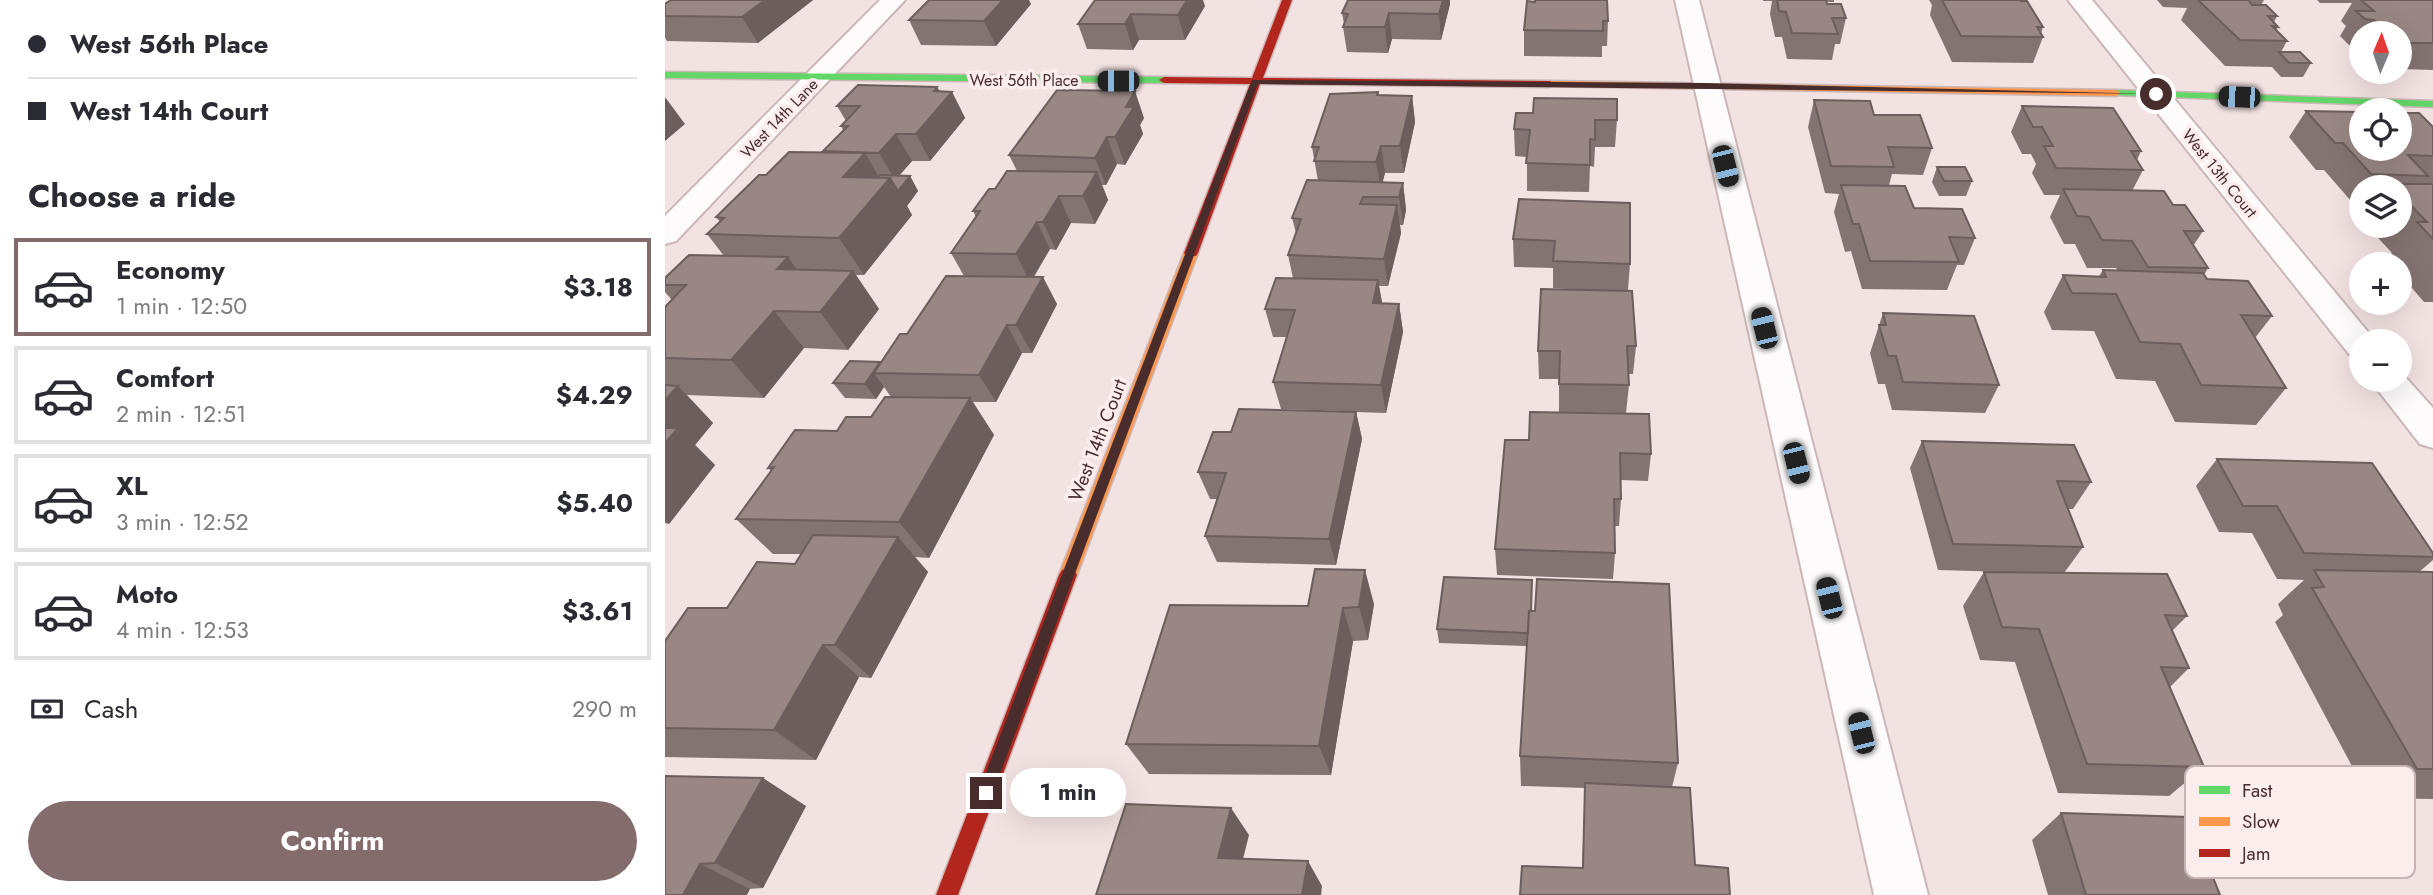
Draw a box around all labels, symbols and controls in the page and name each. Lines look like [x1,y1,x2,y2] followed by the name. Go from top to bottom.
[2349,21,2411,84] north arrow
[2349,21,2412,392] map controls
[70,25,268,63] text: West 56th Place
[969,69,1079,92] street label: West 56th Place
[1098,71,1140,92] car
[735,73,823,163] street label: West 14th Lane
[2140,78,2172,110] route start
[2218,86,2261,108] car
[70,92,268,130] text: West 14th Court
[2349,98,2412,161] button: locate
[2177,124,2263,223] street label: West 13th Court
[1710,143,1741,189] car
[28,173,236,219] text: Choose a ride
[2349,175,2412,238] button: layers
[116,251,225,289] text: Economy
[2349,252,2412,315] button: +
[32,256,95,319] icon: car
[563,268,633,306] text: $3.18
[116,289,247,323] text: 1 min · 12:50
[1749,305,1780,351] car
[2349,329,2412,392] button: −
[116,359,214,397] text: Comfort
[32,364,95,427] icon: car
[1062,375,1133,505] street label: West 14th Court
[556,376,633,414] text: $4.29
[116,397,246,431] text: 2 min · 12:51
[1781,440,1812,486] car
[116,467,148,505] text: XL
[32,472,95,535] icon: car
[556,484,633,522] text: $5.40
[116,505,249,539] text: 3 min · 12:52
[116,575,178,613] text: Moto
[1814,575,1845,621] car
[32,580,95,643] icon: car
[562,592,633,630] text: $3.61
[116,613,249,647] text: 4 min · 12:53
[28,690,66,728] icon: cash
[84,690,138,728] text: Cash
[572,692,637,726] text: 290 m
[1846,710,1877,756] car
[2185,766,2415,878] legend
[1011,768,1126,818] callout: 1 min
[1039,775,1097,809] text: 1 min
[970,777,1002,809] route end
[2242,777,2273,804] text: Fast
[28,801,637,881] button: Confirm
[2242,808,2280,835] text: Slow
[2239,840,2271,867] text: Jam

